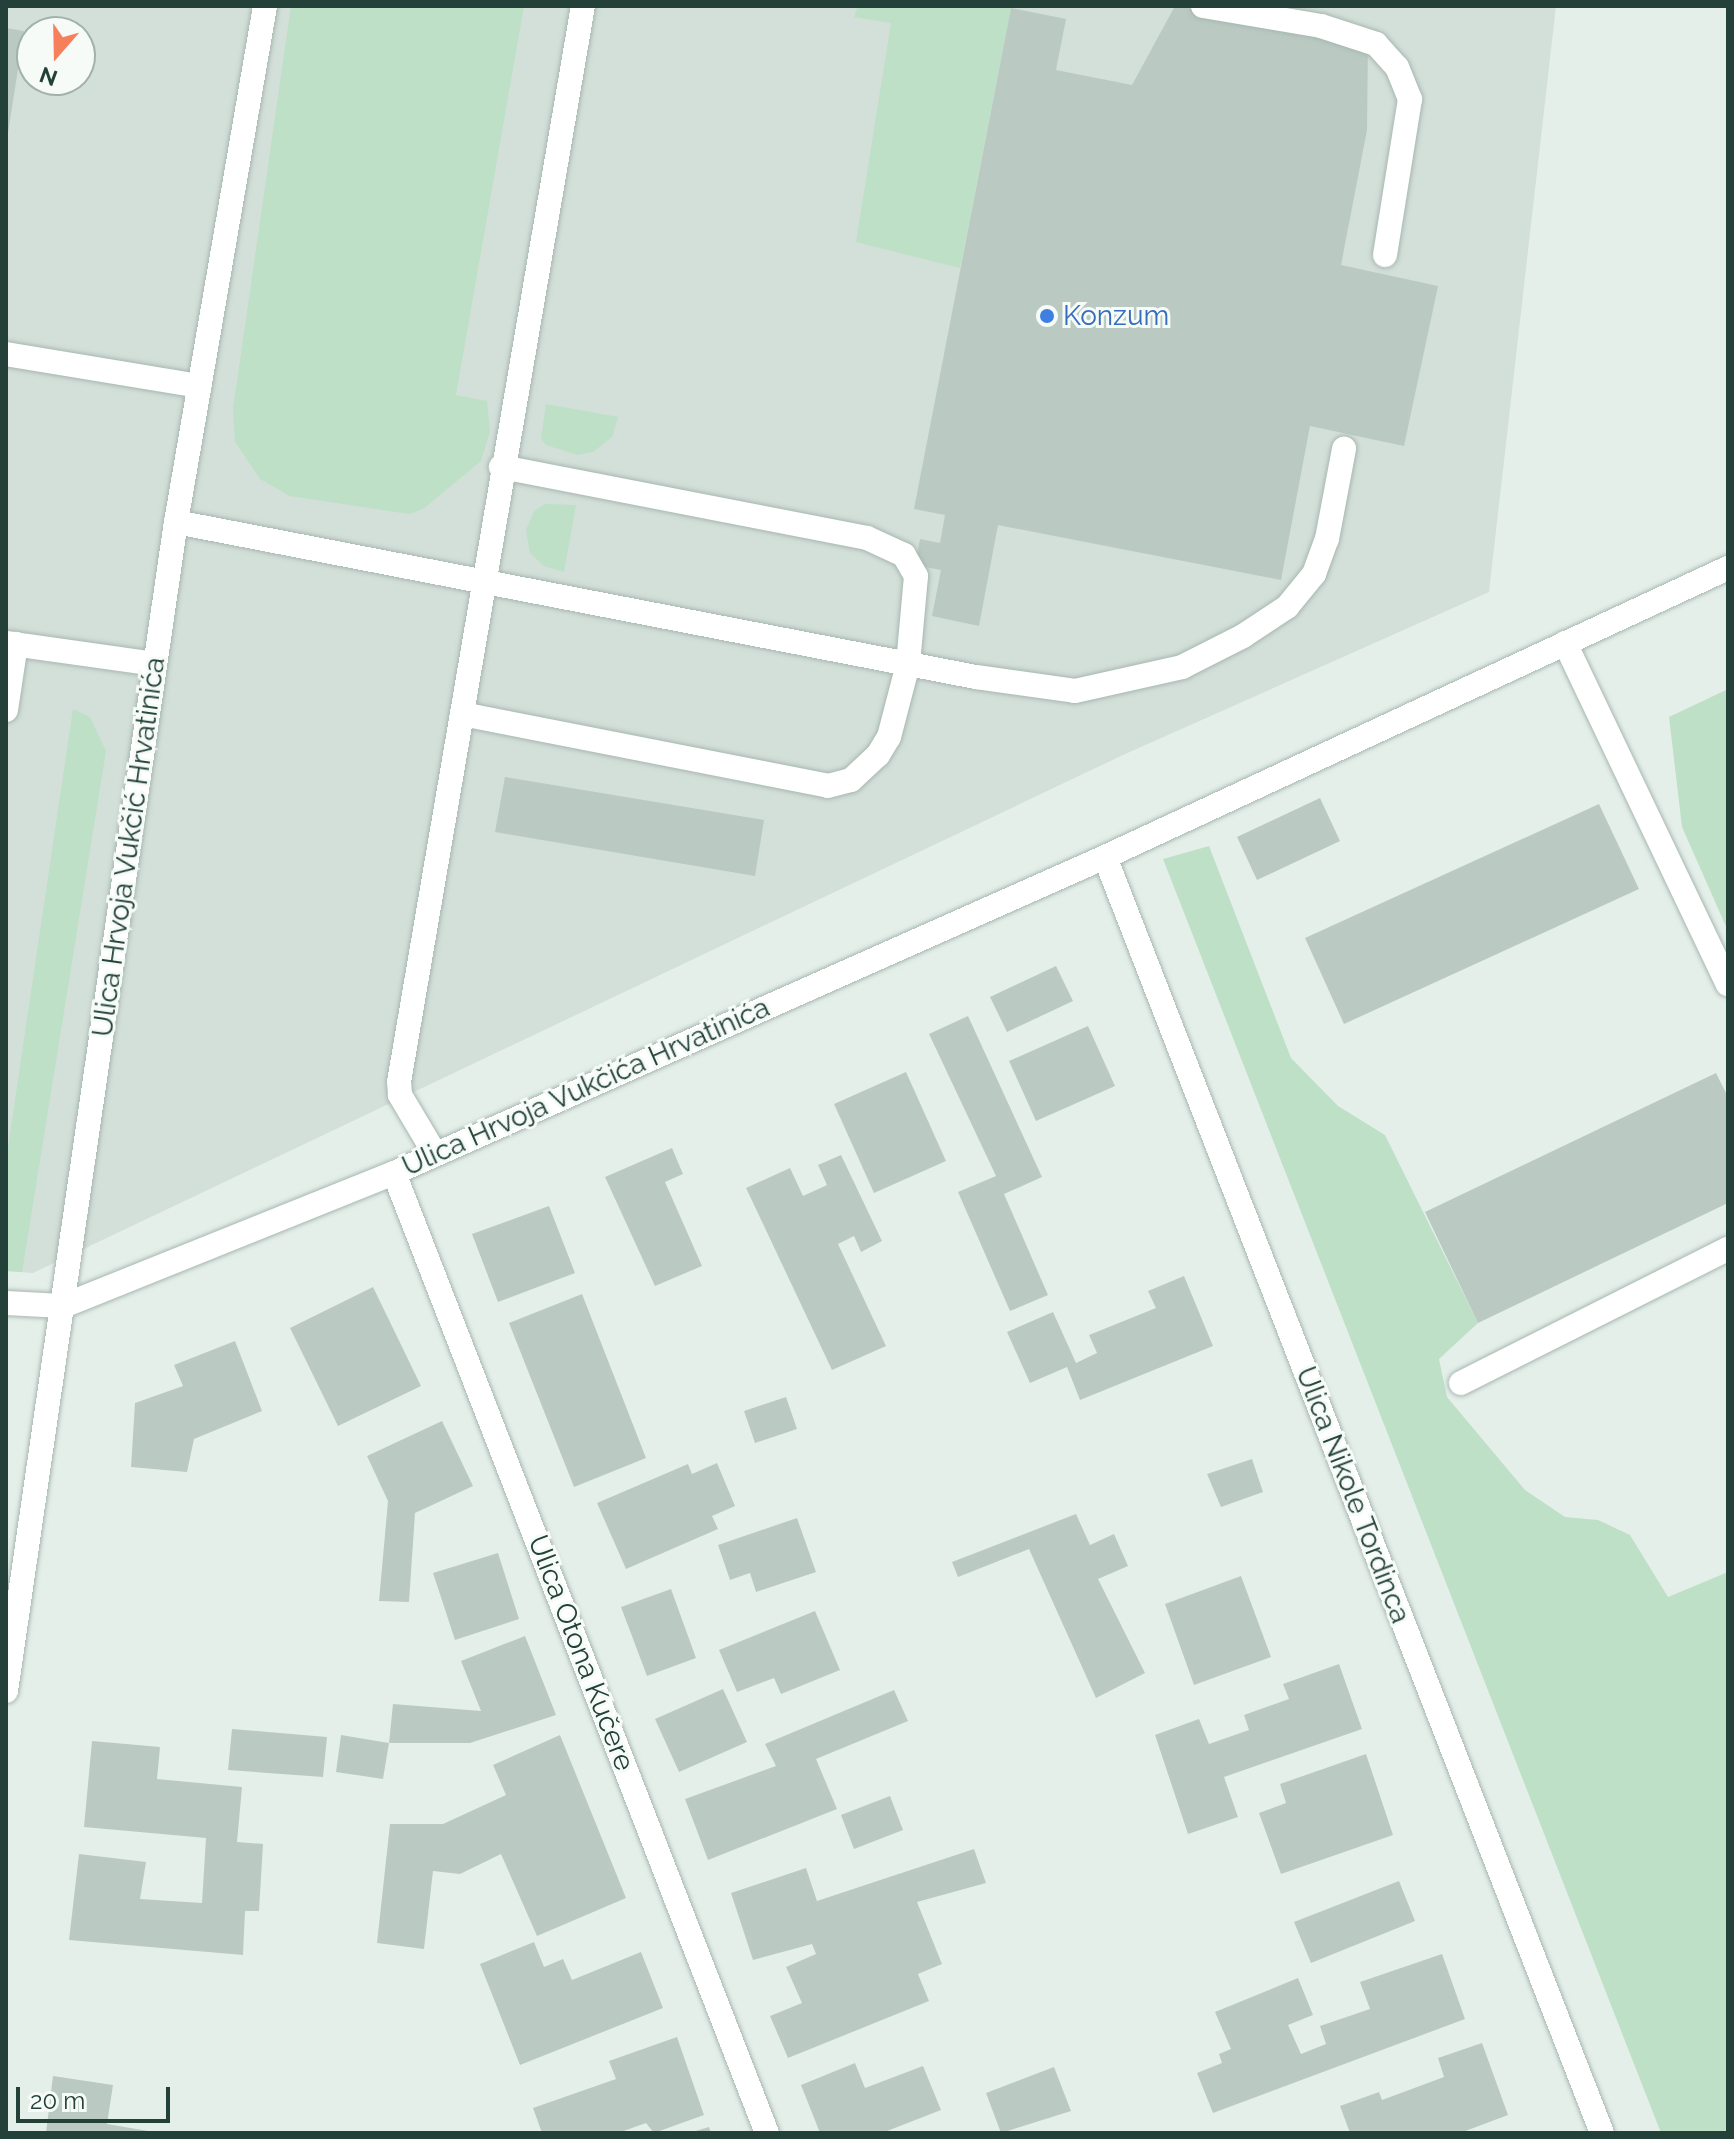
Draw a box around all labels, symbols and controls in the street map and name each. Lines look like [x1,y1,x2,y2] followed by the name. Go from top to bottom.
[16,16,96,96] north arrow
[36,62,61,92] text: N
[1063,299,1169,333] place label: Konzum
[1038,307,1056,325] marker: Konzum
[86,655,172,1039] street label: Ulica Hrvoja Vukčić Hrvatinića
[397,990,775,1184] street label: Ulica Hrvoja Vukčića Hrvatinića
[1288,1362,1418,1628] street label: Ulica Nikole Tordinca
[521,1530,641,1776] street label: Ulica Otona Kučere
[20,2071,174,2121] scale bar
[30,2086,85,2115] text: 20 m

